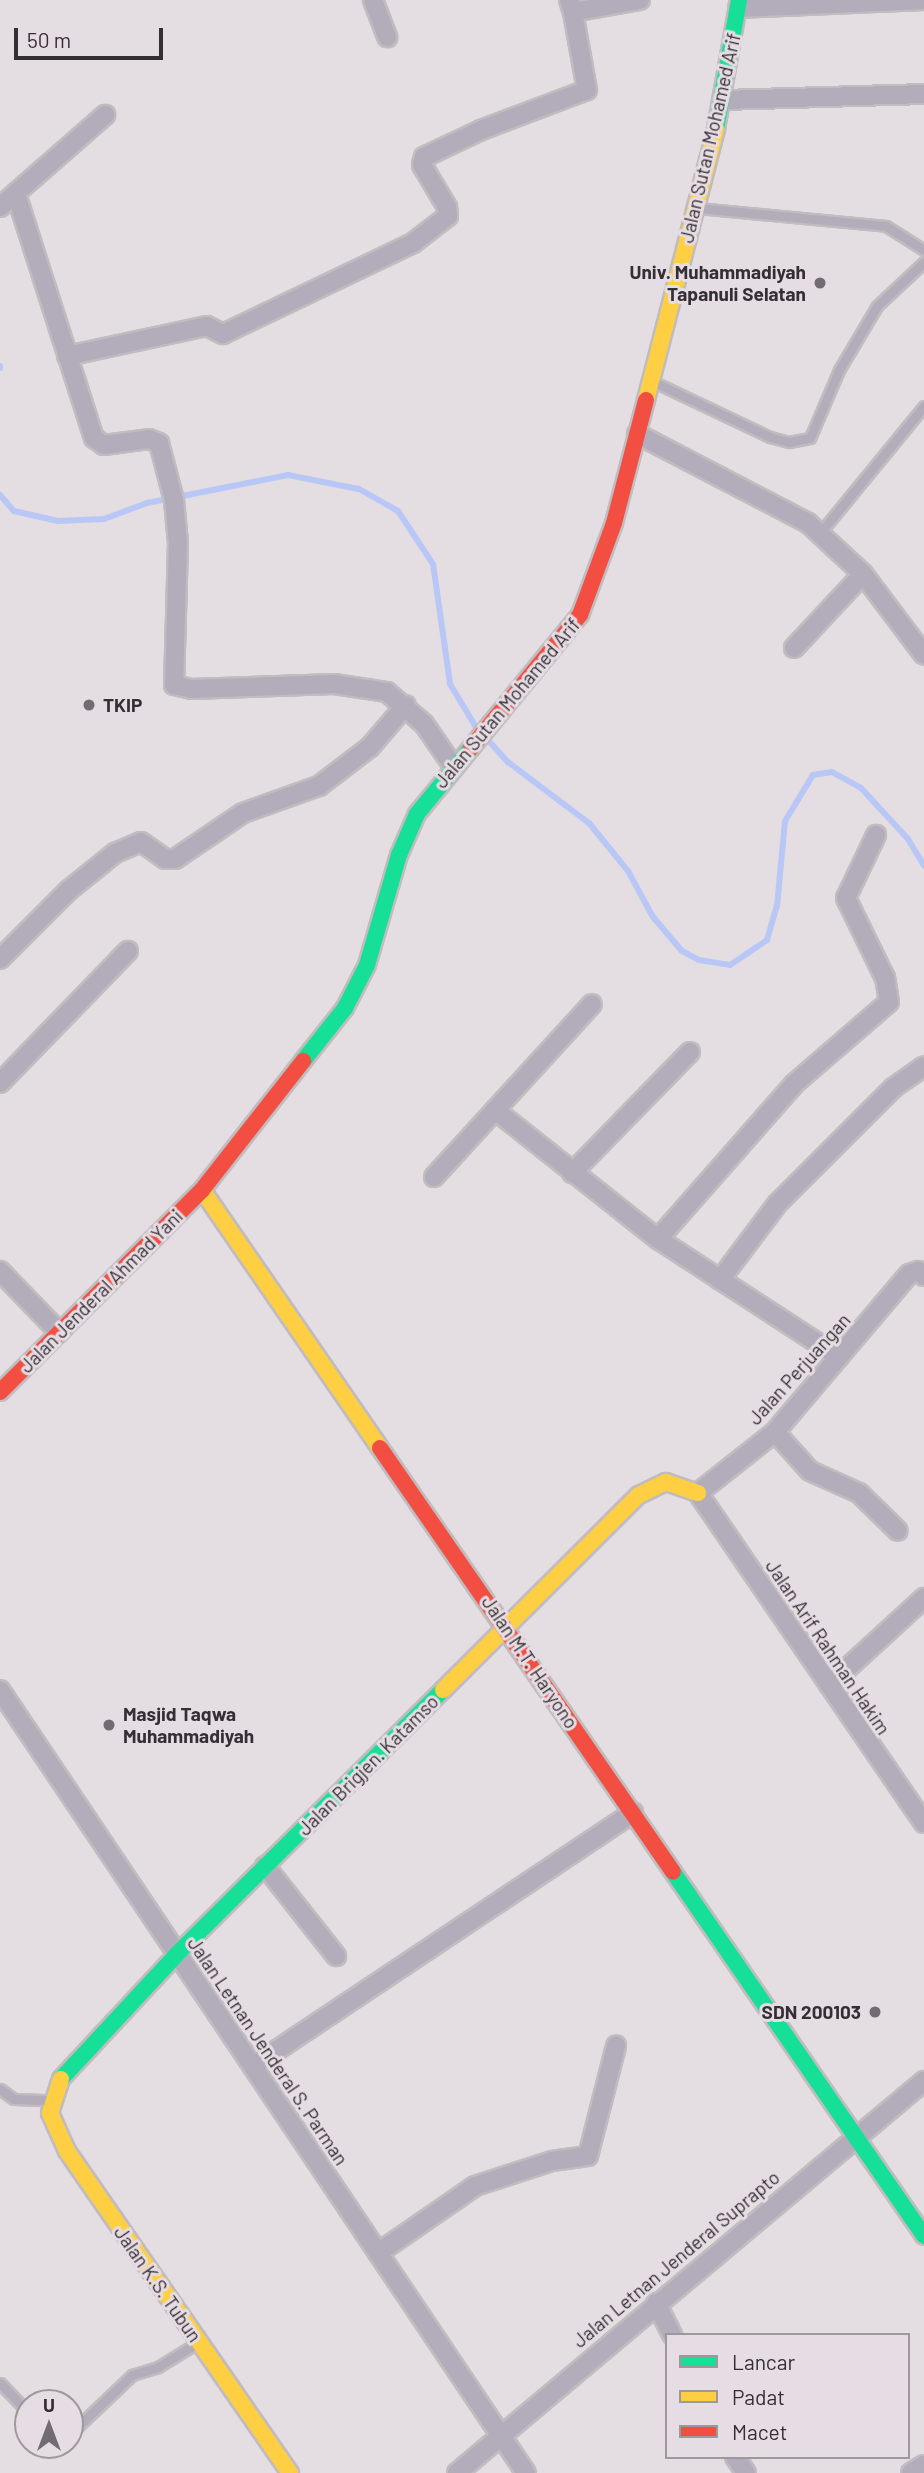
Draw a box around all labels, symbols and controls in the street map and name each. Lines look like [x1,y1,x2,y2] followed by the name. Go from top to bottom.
[18,14,166,58] scale bar
[27,27,71,52] text: 50 m
[675,31,745,245] street label: Jalan Sutan Mohamed Arif
[629,261,806,305] place label: Univ. Muhammadiyah Tapanuli Selatan
[812,275,828,291] marker: Univ. Muhammadiyah Tapanuli Selatan
[429,613,585,793] street label: Jalan Sutan Mohamed Arif
[103,694,142,716] place label: TKIP
[81,697,97,713] marker: TKIP
[15,1205,187,1377] street label: Jalan Jenderal Ahmad Yani
[743,1309,855,1429] street label: Jalan Perjuangan
[761,1555,895,1739] street label: Jalan Arif Rahman Hakim
[477,1591,583,1733] street label: Jalan M.T. Haryono
[293,1690,443,1840] street label: Jalan Brigjen. Katamso
[123,1703,254,1747] place label: Masjid Taqwa Muhammadiyah
[101,1717,117,1733] marker: Masjid Taqwa Muhammadiyah
[183,1933,353,2169] street label: Jalan Letnan Jenderal S. Parman
[762,2001,861,2023] place label: SDN 200103
[867,2004,883,2020] marker: SDN 200103
[568,2166,784,2352] street label: Jalan Letnan Jenderal Suprapto
[109,2222,207,2346] street label: Jalan K.S. Tubun
[665,2333,910,2459] legend
[732,2349,795,2374] text: Lancar
[732,2384,785,2409] text: Padat
[14,2389,84,2459] north arrow
[43,2393,55,2416] text: U
[732,2419,787,2444] text: Macet

